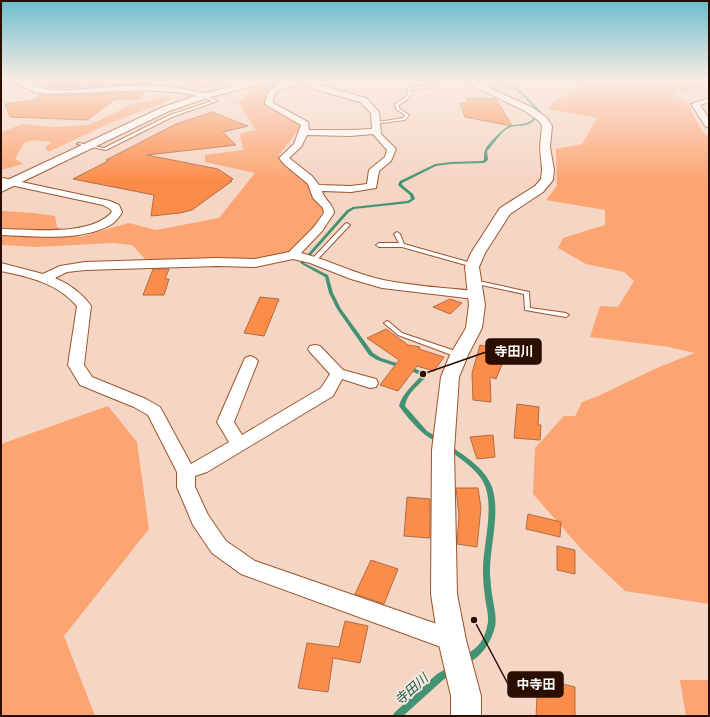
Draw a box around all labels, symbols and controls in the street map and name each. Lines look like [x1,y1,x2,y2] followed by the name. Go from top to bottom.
[486,339,541,364] callout: 寺田川
[494,342,534,360] text: 寺田川
[390,668,433,709] water label: 寺田川
[508,672,563,697] callout: 中寺田
[516,675,556,693] text: 中寺田

